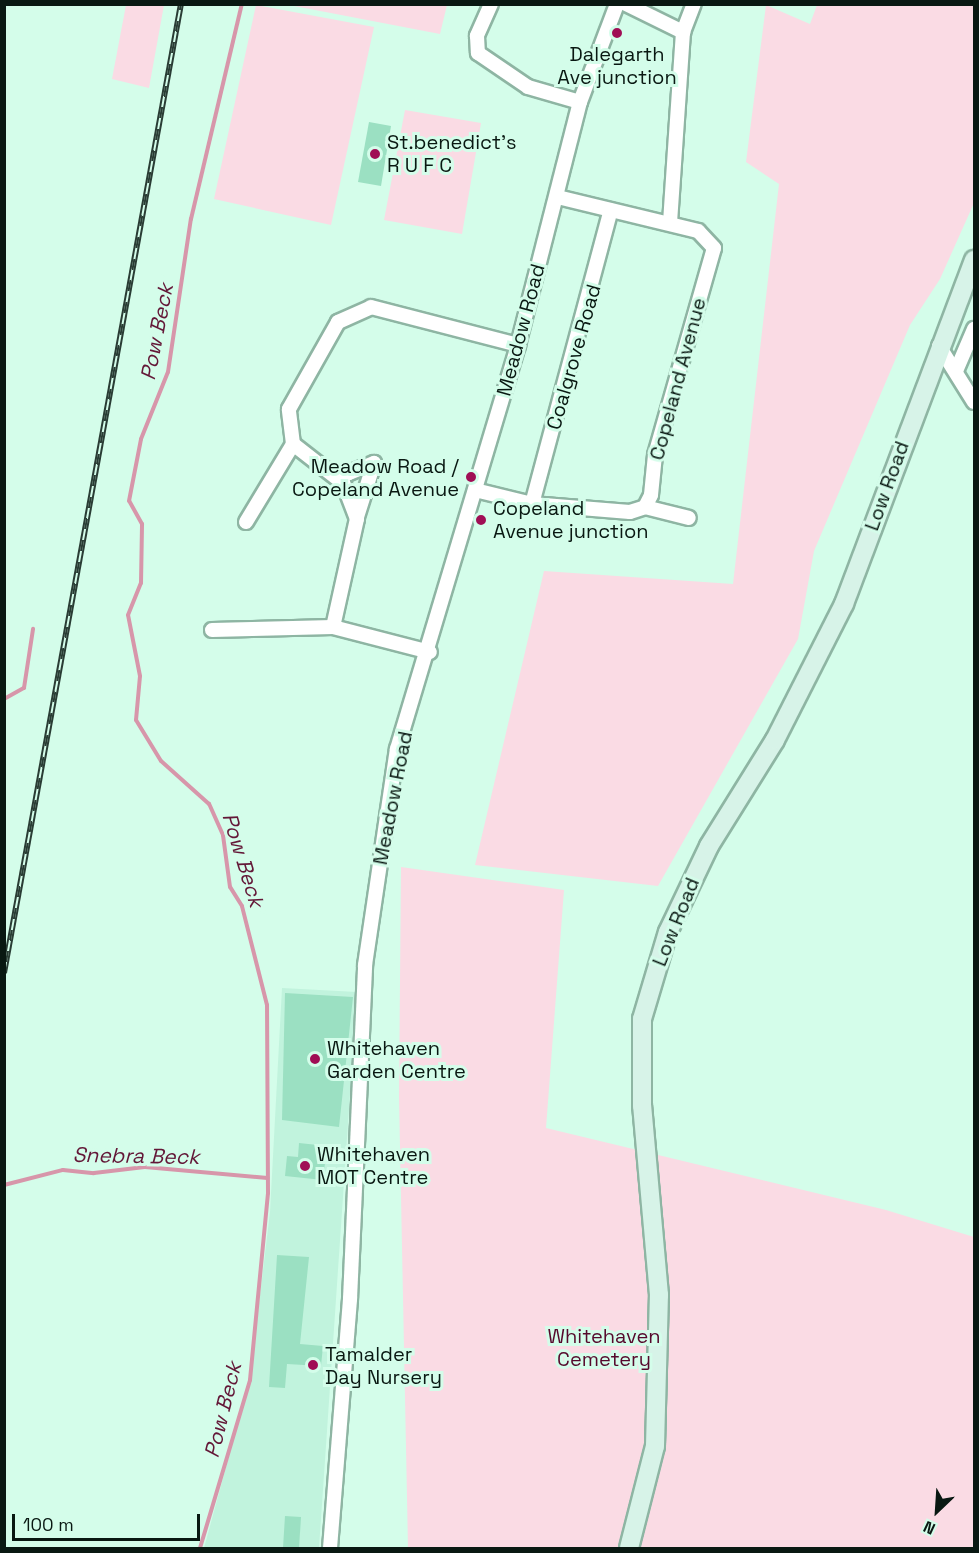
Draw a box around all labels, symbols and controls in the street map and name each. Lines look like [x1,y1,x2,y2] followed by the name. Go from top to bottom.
[610,26,624,40] marker: Dalegarth Ave junction
[557,42,677,89] place label: Dalegarth Ave junction
[387,130,516,177] place label: St.benedict's R U F C
[368,147,382,161] marker: St.benedict's R U F C
[492,261,550,399] street label: Meadow Road
[135,282,179,382] water label: Pow Beck
[542,282,606,432] street label: Coalgrove Road
[645,295,711,463] street label: Copeland Avenue
[860,438,914,534] street label: Low Road
[292,454,459,501] place label: Meadow Road / Copeland Avenue
[464,470,478,484] marker: Meadow Road / Copeland Avenue
[493,496,649,543] place label: Copeland Avenue junction
[474,513,488,527] marker: Copeland Avenue junction
[368,729,418,867] street label: Meadow Road
[217,810,269,910] water label: Pow Beck
[647,874,705,970] street label: Low Road
[327,1036,466,1083] place label: Whitehaven Garden Centre
[308,1052,322,1066] marker: Whitehaven Garden Centre
[72,1142,200,1170] water label: Snebra Beck
[317,1142,430,1189] place label: Whitehaven MOT Centre
[298,1159,312,1173] marker: Whitehaven MOT Centre
[547,1325,661,1372] park label: Whitehaven Cemetery
[325,1342,442,1389] place label: Tamalder Day Nursery
[306,1358,320,1372] marker: Tamalder Day Nursery
[199,1360,247,1460] water label: Pow Beck
[907,1481,967,1541] north arrow
[15,1502,202,1540] scale bar
[23,1513,74,1536] text: 100 m
[920,1516,938,1540] text: N

